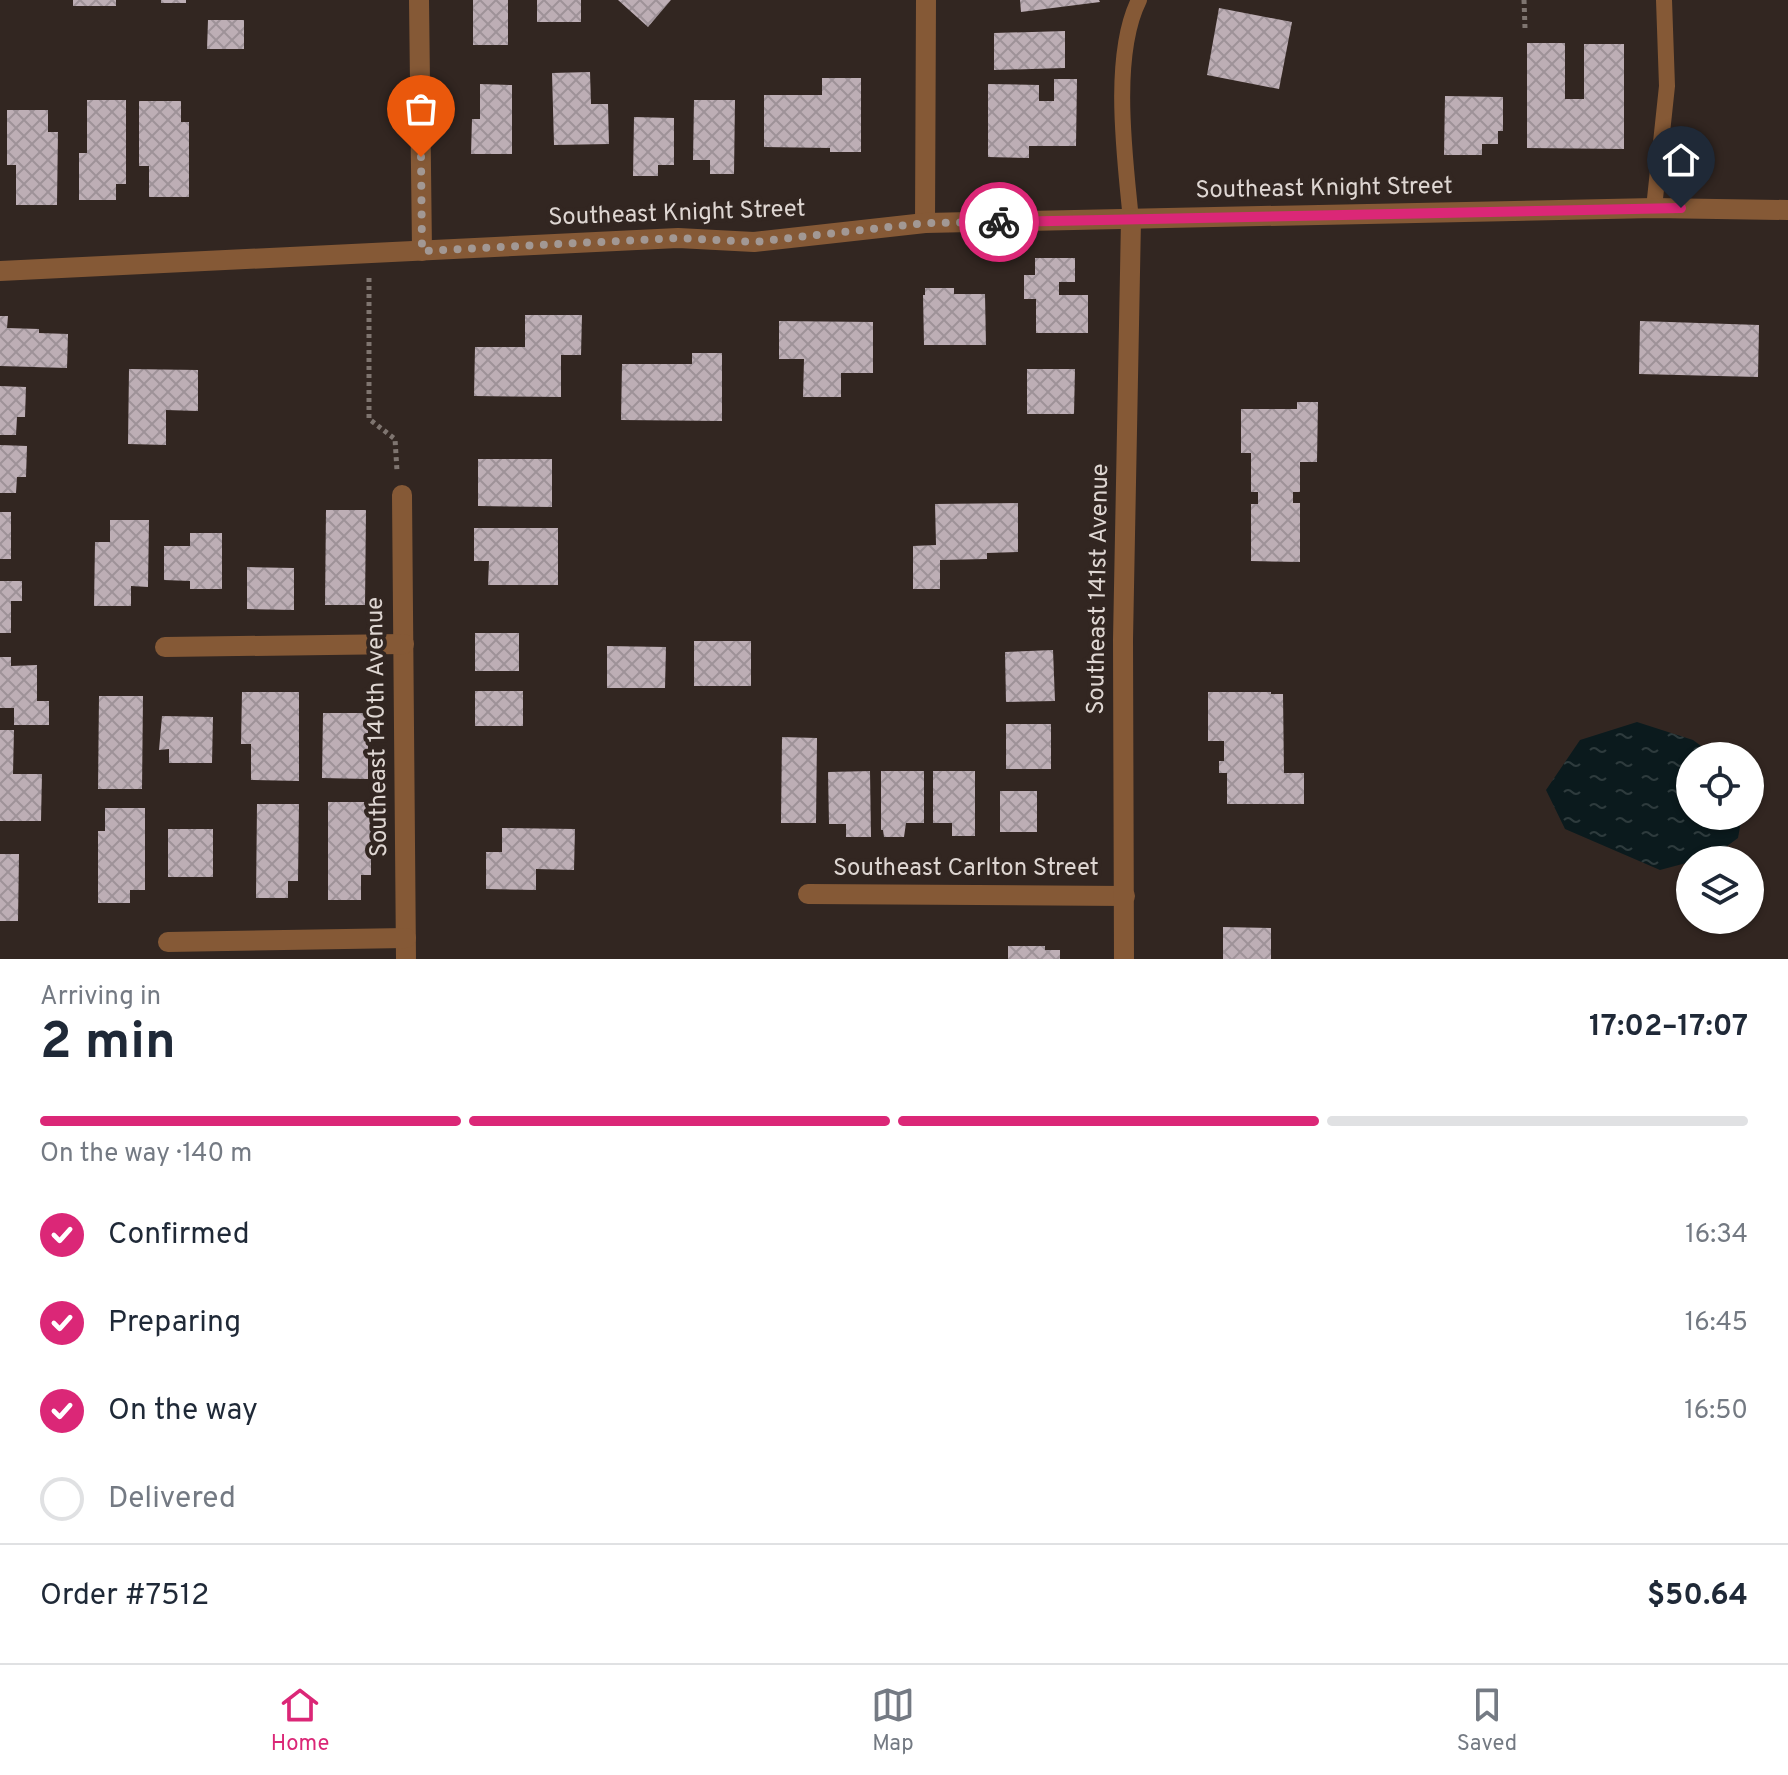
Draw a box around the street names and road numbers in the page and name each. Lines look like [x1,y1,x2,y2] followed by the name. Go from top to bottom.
[1195,172,1453,206] street label: Southeast Knight Street
[548,195,806,233] street label: Southeast Knight Street
[1082,463,1116,715] street label: Southeast 141st Avenue
[361,597,395,857] street label: Southeast 140th Avenue
[833,854,1099,884] street label: Southeast Carlton Street

